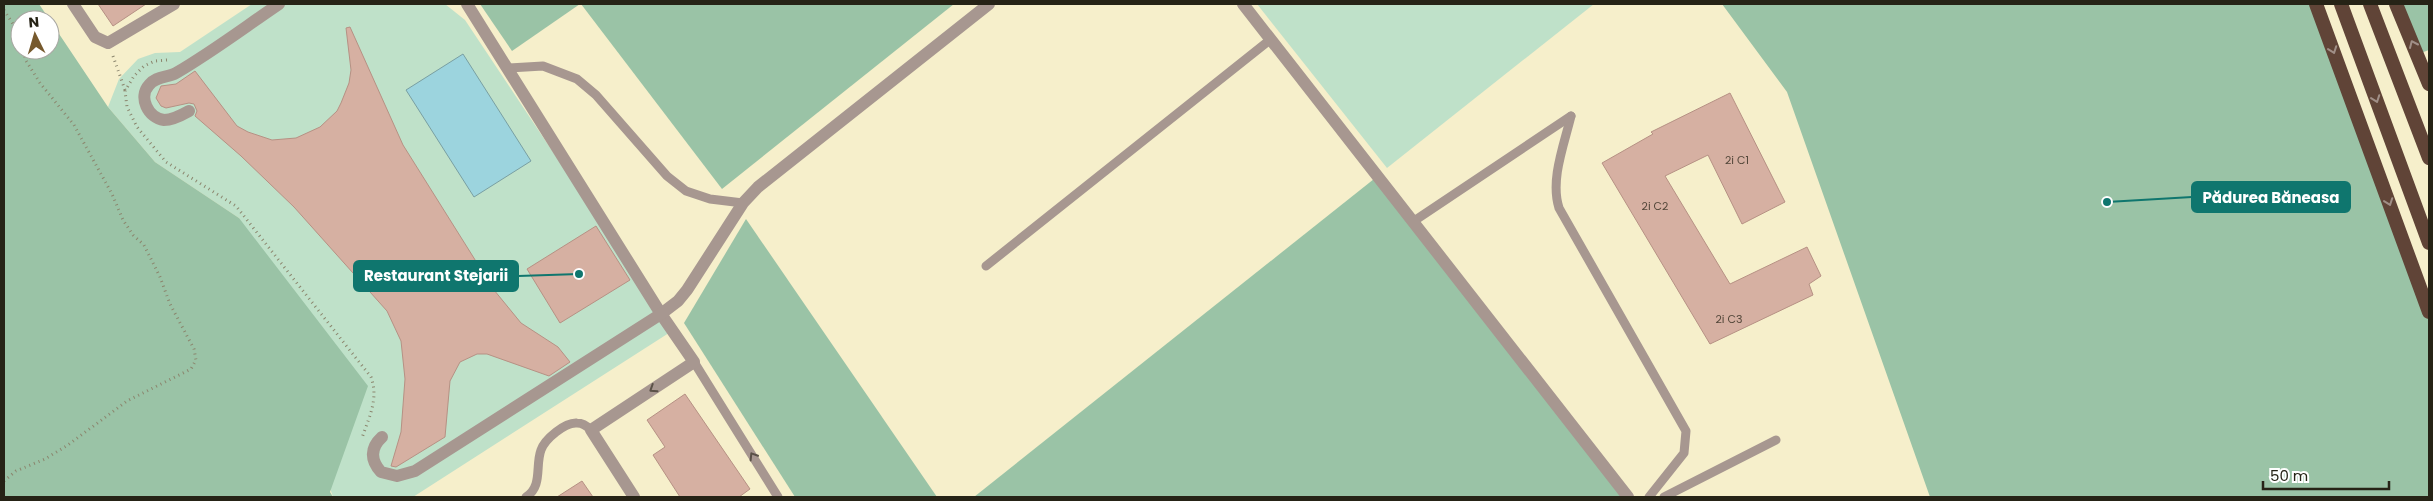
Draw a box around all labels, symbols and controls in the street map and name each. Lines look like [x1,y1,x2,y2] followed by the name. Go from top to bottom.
[10,10,60,60] north arrow
[28,12,40,32] text: N
[2409,40,2420,49] one-way arrow
[2327,45,2337,53] one-way arrow
[2370,94,2380,103] one-way arrow
[1725,152,1749,168] house number: 2i C1
[2192,182,2350,212] callout: Pădurea Băneasa
[2202,187,2340,208] text: Pădurea Băneasa
[2383,197,2393,206] one-way arrow
[1642,198,1668,214] house number: 2i C2
[354,261,518,291] callout: Restaurant Stejarii
[364,265,508,286] text: Restaurant Stejarii
[1716,311,1742,327] house number: 2i C3
[650,383,659,392] one-way arrow
[749,452,759,461] one-way arrow
[2263,458,2389,490] scale bar
[2270,465,2308,486] text: 50 m

